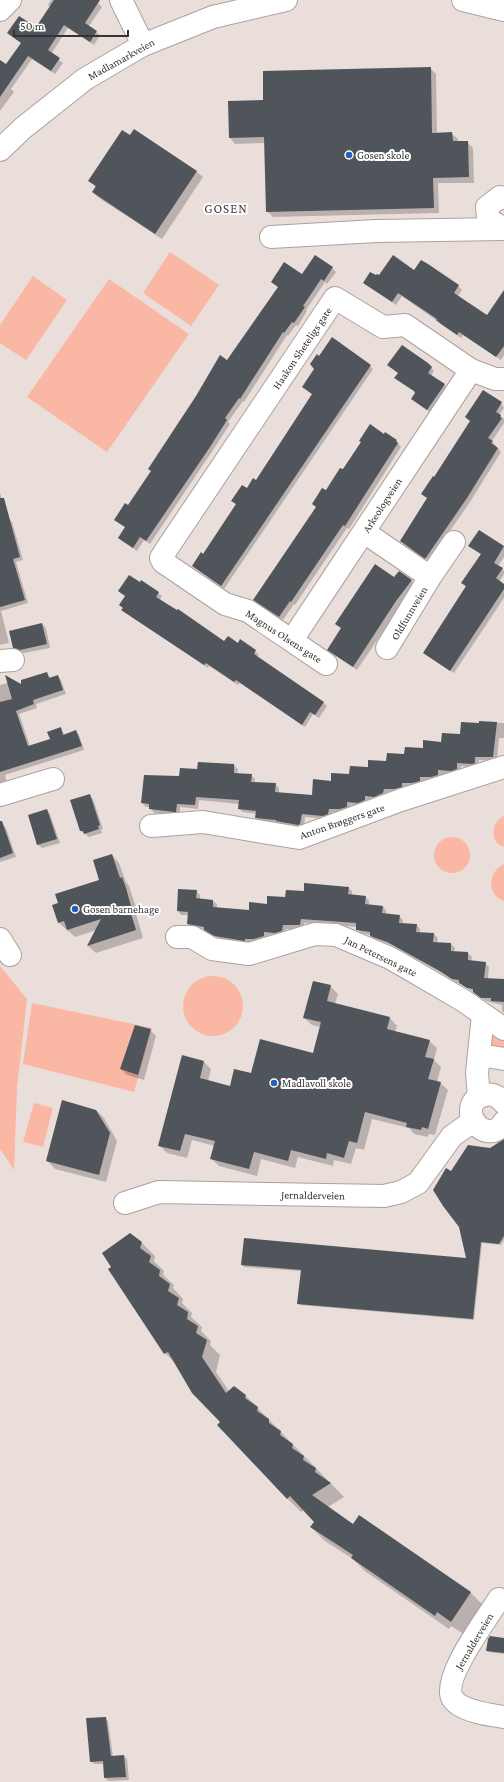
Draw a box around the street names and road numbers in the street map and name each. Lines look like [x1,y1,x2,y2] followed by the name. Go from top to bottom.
[86,36,156,82] street label: Madlamarkveien
[270,305,335,392] street label: Haakon Sheteligs gate
[360,475,405,535] street label: Arkeologveien
[388,584,430,642] street label: Oldfunnveien
[243,607,324,666] street label: Magnus Olsens gate
[298,801,386,842] street label: Anton Brøggers gate
[342,933,419,980] street label: Jan Petersens gate
[280,1188,345,1203] street label: Jernalderveien
[452,1610,496,1673] street label: Jernalderveien

